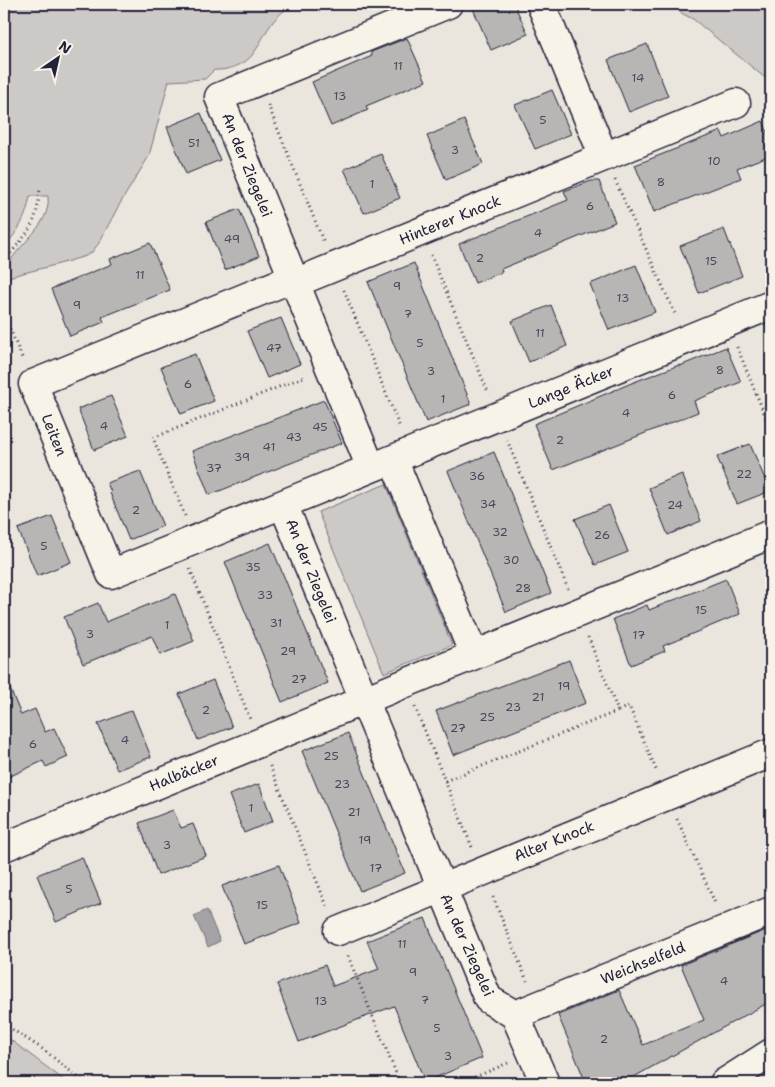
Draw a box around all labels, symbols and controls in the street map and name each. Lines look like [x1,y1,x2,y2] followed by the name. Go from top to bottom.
[32,32,82,82] north arrow
[56,37,75,58] text: N
[393,58,403,74] house number: 11
[632,70,644,86] house number: 14
[334,88,346,104] house number: 13
[217,110,277,220] street label: An der Ziegelei
[539,112,547,128] house number: 5
[188,135,200,151] house number: 51
[451,142,459,158] house number: 3
[707,153,721,169] house number: 10
[657,174,665,190] house number: 8
[369,176,375,192] house number: 1
[396,190,504,250] street label: Hinterer Knock
[586,198,594,214] house number: 6
[534,225,542,241] house number: 4
[224,231,240,247] house number: 49
[476,250,484,266] house number: 2
[705,253,717,269] house number: 15
[135,267,145,283] house number: 11
[393,278,401,294] house number: 9
[617,290,629,306] house number: 13
[73,297,81,313] house number: 9
[404,306,412,322] house number: 7
[535,325,545,341] house number: 11
[416,335,424,351] house number: 5
[266,340,282,356] house number: 47
[525,361,617,413] street label: Lange Äcker
[716,362,724,378] house number: 8
[427,363,435,379] house number: 3
[184,376,192,392] house number: 6
[668,387,676,403] house number: 6
[440,391,446,407] house number: 1
[622,405,630,421] house number: 4
[36,411,72,459] street label: Leiten
[100,418,108,434] house number: 4
[312,419,328,435] house number: 45
[286,429,302,445] house number: 43
[556,432,564,448] house number: 2
[263,439,275,455] house number: 41
[234,449,250,465] house number: 39
[206,460,222,476] house number: 37
[736,466,752,482] house number: 22
[469,468,485,484] house number: 36
[480,496,496,512] house number: 34
[667,497,683,513] house number: 24
[132,502,140,518] house number: 2
[281,516,341,626] street label: An der Ziegelei
[492,524,508,540] house number: 32
[594,527,610,543] house number: 26
[40,538,48,554] house number: 5
[503,552,519,568] house number: 30
[245,559,261,575] house number: 35
[515,580,531,596] house number: 28
[257,587,273,603] house number: 33
[695,602,707,618] house number: 15
[270,615,282,631] house number: 31
[164,617,170,633] house number: 1
[86,626,94,642] house number: 3
[633,627,645,643] house number: 17
[280,643,296,659] house number: 29
[291,671,307,687] house number: 27
[558,678,570,694] house number: 19
[532,689,544,705] house number: 21
[505,699,521,715] house number: 23
[202,702,210,718] house number: 2
[479,709,495,725] house number: 25
[450,720,466,736] house number: 27
[121,732,129,748] house number: 4
[29,736,37,752] house number: 6
[323,748,339,764] house number: 25
[146,750,222,796] street label: Halbäcker
[334,776,350,792] house number: 23
[248,800,254,816] house number: 1
[348,804,360,820] house number: 21
[511,816,597,866] street label: Alter Knock
[359,832,371,848] house number: 19
[163,837,171,853] house number: 3
[370,860,382,876] house number: 17
[65,881,73,897] house number: 5
[435,890,499,1000] street label: An der Ziegelei
[256,897,268,913] house number: 15
[397,936,407,952] house number: 11
[598,937,689,989] street label: Weichselfeld
[409,964,417,980] house number: 9
[720,973,728,989] house number: 4
[421,992,429,1008] house number: 7
[315,993,327,1009] house number: 13
[433,1020,441,1036] house number: 5
[600,1031,608,1047] house number: 2
[444,1048,452,1064] house number: 3

